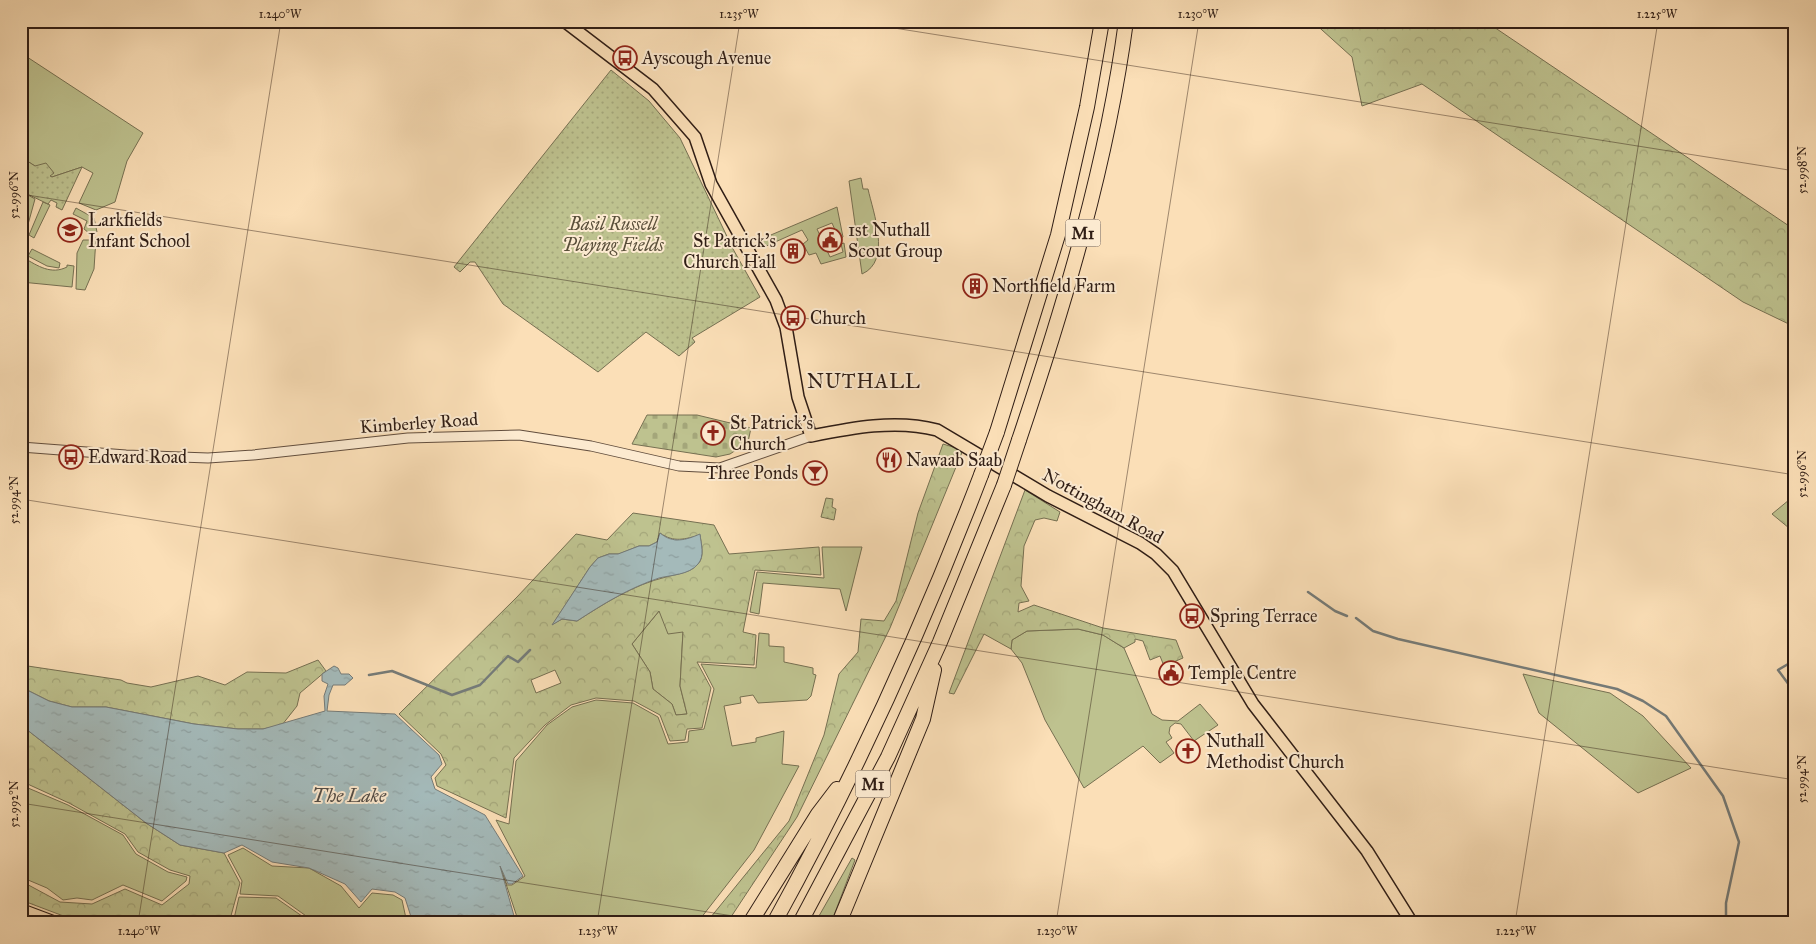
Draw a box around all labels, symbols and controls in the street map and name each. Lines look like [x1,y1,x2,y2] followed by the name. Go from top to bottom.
[259,7,302,21] text: 1.240°W
[719,7,759,21] text: 1.235°W
[1178,7,1219,21] text: 1.230°W
[1637,7,1678,21] text: 1.225°W
[612,45,638,71] bus stop icon: Ayscough Avenue
[641,47,771,70] place label: Ayscough Avenue
[1795,146,1809,194] text: 52.998°N
[7,171,21,219] text: 52.996°N
[88,209,190,252] place label: Larkfields Infant School
[562,213,665,256] park label: Basil Russell Playing Fields
[57,217,83,243] school or university icon: Larkfields Infant School
[848,219,943,262] place label: 1st Nuthall Scout Group
[1066,220,1100,247] road number: M1
[817,227,843,253] public building icon: 1st Nuthall Scout Group
[683,230,776,273] place label: St Patrick's Church Hall
[780,238,806,264] building icon: St Patrick's Church Hall
[962,273,988,299] building icon: Northfield Farm
[992,275,1116,297] place label: Northfield Farm
[780,305,806,331] bus stop icon: Church
[810,307,866,329] place label: Church
[807,369,921,393] district label: NUTHALL
[359,408,479,438] street label: Kimberley Road
[730,412,813,455] place label: St Patrick's Church
[700,420,726,446] church icon: St Patrick's Church
[58,444,84,470] bus stop icon: Edward Road
[88,446,187,468] place label: Edward Road
[876,447,902,473] restaurant icon: Nawaab Saab
[906,449,1002,471] place label: Nawaab Saab
[1795,450,1809,498] text: 52.996°N
[802,460,828,486] bar icon: Three Ponds
[706,462,798,484] place label: Three Ponds
[1038,464,1167,549] street label: Nottingham Road
[7,476,21,524] text: 52.994°N
[1179,603,1205,629] bus stop icon: Spring Terrace
[1210,605,1318,628] place label: Spring Terrace
[1158,660,1184,686] public building icon: Temple Centre
[1188,662,1297,684] place label: Temple Centre
[1206,730,1344,773] place label: Nuthall Methodist Church
[1175,738,1201,764] church icon: Nuthall Methodist Church
[1795,755,1809,803] text: 52.994°N
[856,771,890,798] road number: M1
[7,780,21,828] text: 52.992°N
[312,784,387,807] water label: The Lake
[118,924,161,938] text: 1.240°W
[578,924,618,938] text: 1.235°W
[1037,924,1078,938] text: 1.230°W
[1496,924,1537,938] text: 1.225°W

